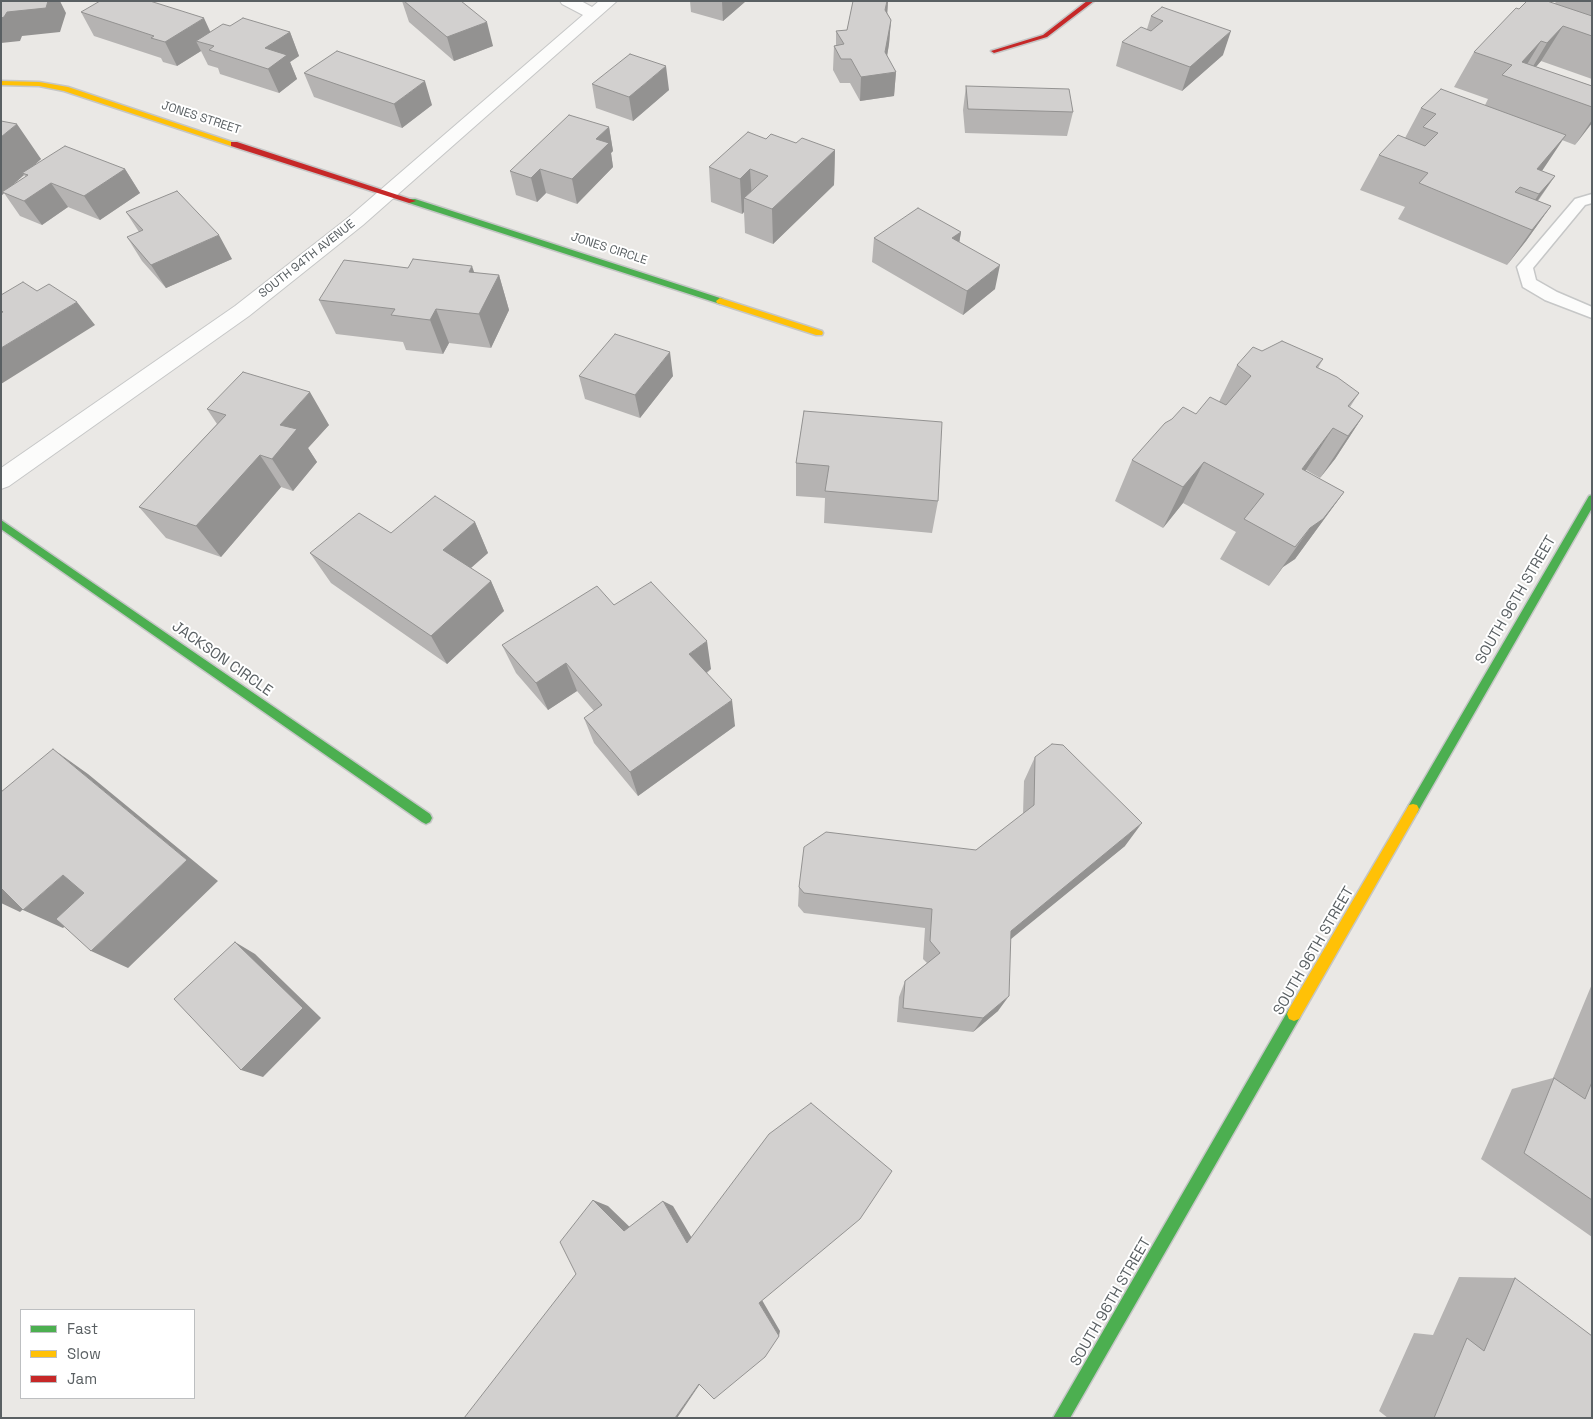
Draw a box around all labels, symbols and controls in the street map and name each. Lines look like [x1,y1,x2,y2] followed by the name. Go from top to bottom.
[160,98,242,138] street label: JONES STREET
[256,217,358,301] street label: SOUTH 94TH AVENUE
[569,230,649,268] street label: JONES CIRCLE
[1472,533,1560,667] street label: SOUTH 96TH STREET
[168,618,276,700] street label: JACKSON CIRCLE
[1270,884,1358,1018] street label: SOUTH 96TH STREET
[1067,1235,1155,1369] street label: SOUTH 96TH STREET
[20,1309,195,1399] legend
[67,1319,98,1338] text: Fast
[67,1344,101,1363] text: Slow
[67,1369,97,1388] text: Jam

